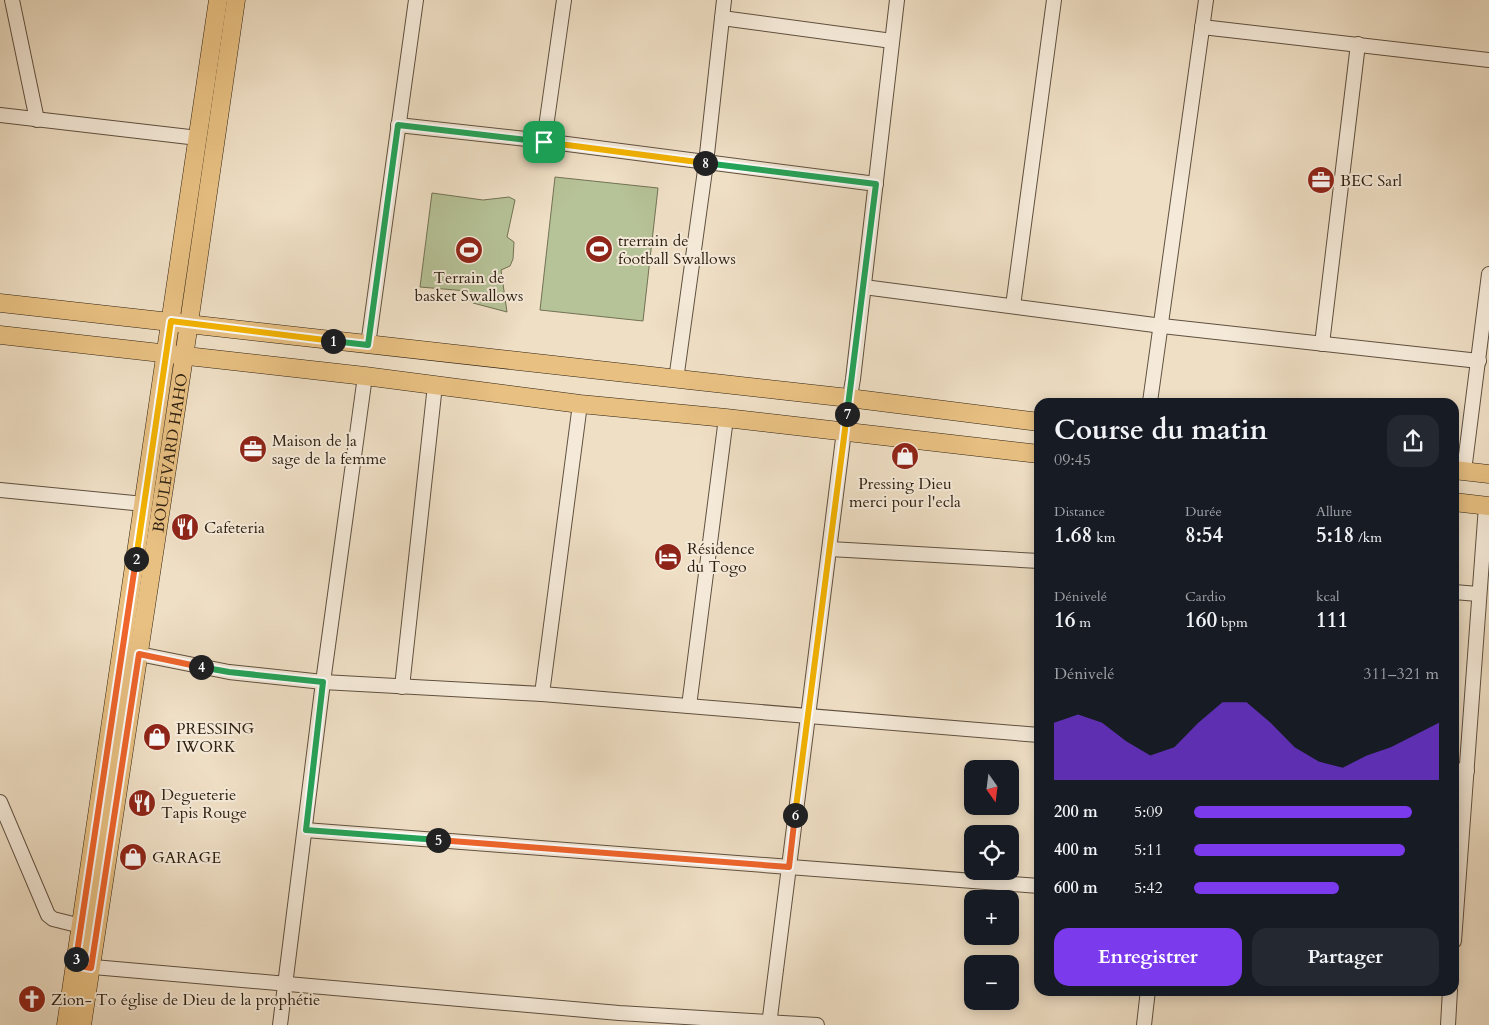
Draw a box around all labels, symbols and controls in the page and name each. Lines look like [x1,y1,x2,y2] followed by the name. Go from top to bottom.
[523,121,565,163] pin
[530,128,558,156] icon: arrive
[692,150,718,176] pin: 8
[702,154,709,173] text: 8
[1306,165,1336,195] office icon: BEC Sarl
[1340,170,1402,192] place label: BEC Sarl
[618,230,736,270] place label: trerrain de football Swallows
[584,234,614,264] sports icon: trerrain de football Swallows
[454,235,484,265] sports icon: Terrain de basket Swallows
[415,267,523,307] place label: Terrain de basket Swallows
[320,328,346,354] pin: 1
[330,332,337,351] text: 1
[147,372,193,534] street label: BOULEVARD HAHO
[834,402,860,426] pin: 7
[844,405,851,424] text: 7
[1054,411,1268,449] text: Course du matin
[1387,415,1439,467] button: share
[272,430,387,470] place label: Maison de la sage de la femme
[238,434,268,464] office icon: Maison de la sage de la femme
[890,441,920,471] shop icon: Pressing Dieu merci pour l'ecla
[1054,449,1091,471] text: 09:45
[849,473,961,513] place label: Pressing Dieu merci pour l'ecla
[1054,502,1105,521] text: Distance
[1185,502,1222,521] text: Durée
[1316,502,1352,521] text: Allure
[170,512,200,542] restaurant icon: Cafeteria
[204,517,265,539] place label: Cafeteria
[1054,521,1092,550] text: 1.68
[1185,521,1223,550] text: 8:54
[1316,521,1354,550] text: 5:18
[1092,528,1115,547] text: km
[1354,528,1382,547] text: /km
[687,538,755,578] place label: Résidence du Togo
[653,542,683,572] hotel icon: Résidence du Togo
[124,546,148,572] pin: 2
[133,550,140,569] text: 2
[1054,587,1107,606] text: Dénivelé
[1185,587,1226,606] text: Cardio
[1316,587,1340,606] text: kcal
[1054,606,1076,635] text: 16
[1185,606,1217,635] text: 160
[1316,606,1348,635] text: 111
[1076,613,1091,632] text: m
[1217,613,1248,632] text: bpm
[188,654,214,680] pin: 4
[198,658,205,677] text: 4
[1054,663,1115,685] text: Dénivelé
[1363,663,1439,685] text: 311–321 m
[176,718,255,758] place label: PRESSING IWORK
[142,722,172,752] shop icon: PRESSING IWORK
[964,760,1019,815] north arrow
[964,760,1019,1010] map controls
[161,784,247,824] place label: Degueterie Tapis Rouge
[127,788,157,818] restaurant icon: Degueterie Tapis Rouge
[1054,801,1098,823] text: 200 m
[1134,801,1163,823] text: 5:09
[782,802,808,828] pin: 6
[792,806,799,825] text: 6
[964,825,1019,880] button: locate
[426,828,450,852] pin: 5
[435,831,442,850] text: 5
[1054,839,1098,861] text: 400 m
[1134,839,1163,861] text: 5:11
[118,842,148,872] shop icon: GARAGE
[152,847,221,869] place label: GARAGE
[1054,877,1098,899] text: 600 m
[1134,877,1163,899] text: 5:42
[964,890,1019,945] button: +
[1054,928,1242,986] button: Enregistrer
[1252,928,1439,986] button: Partager
[64,946,88,972] pin: 3
[73,950,80,969] text: 3
[964,955,1019,1010] button: −
[17,984,47,1014] church icon: Zion- To église de Dieu de la prophétie
[51,989,320,1011] place label: Zion- To église de Dieu de la prophétie

